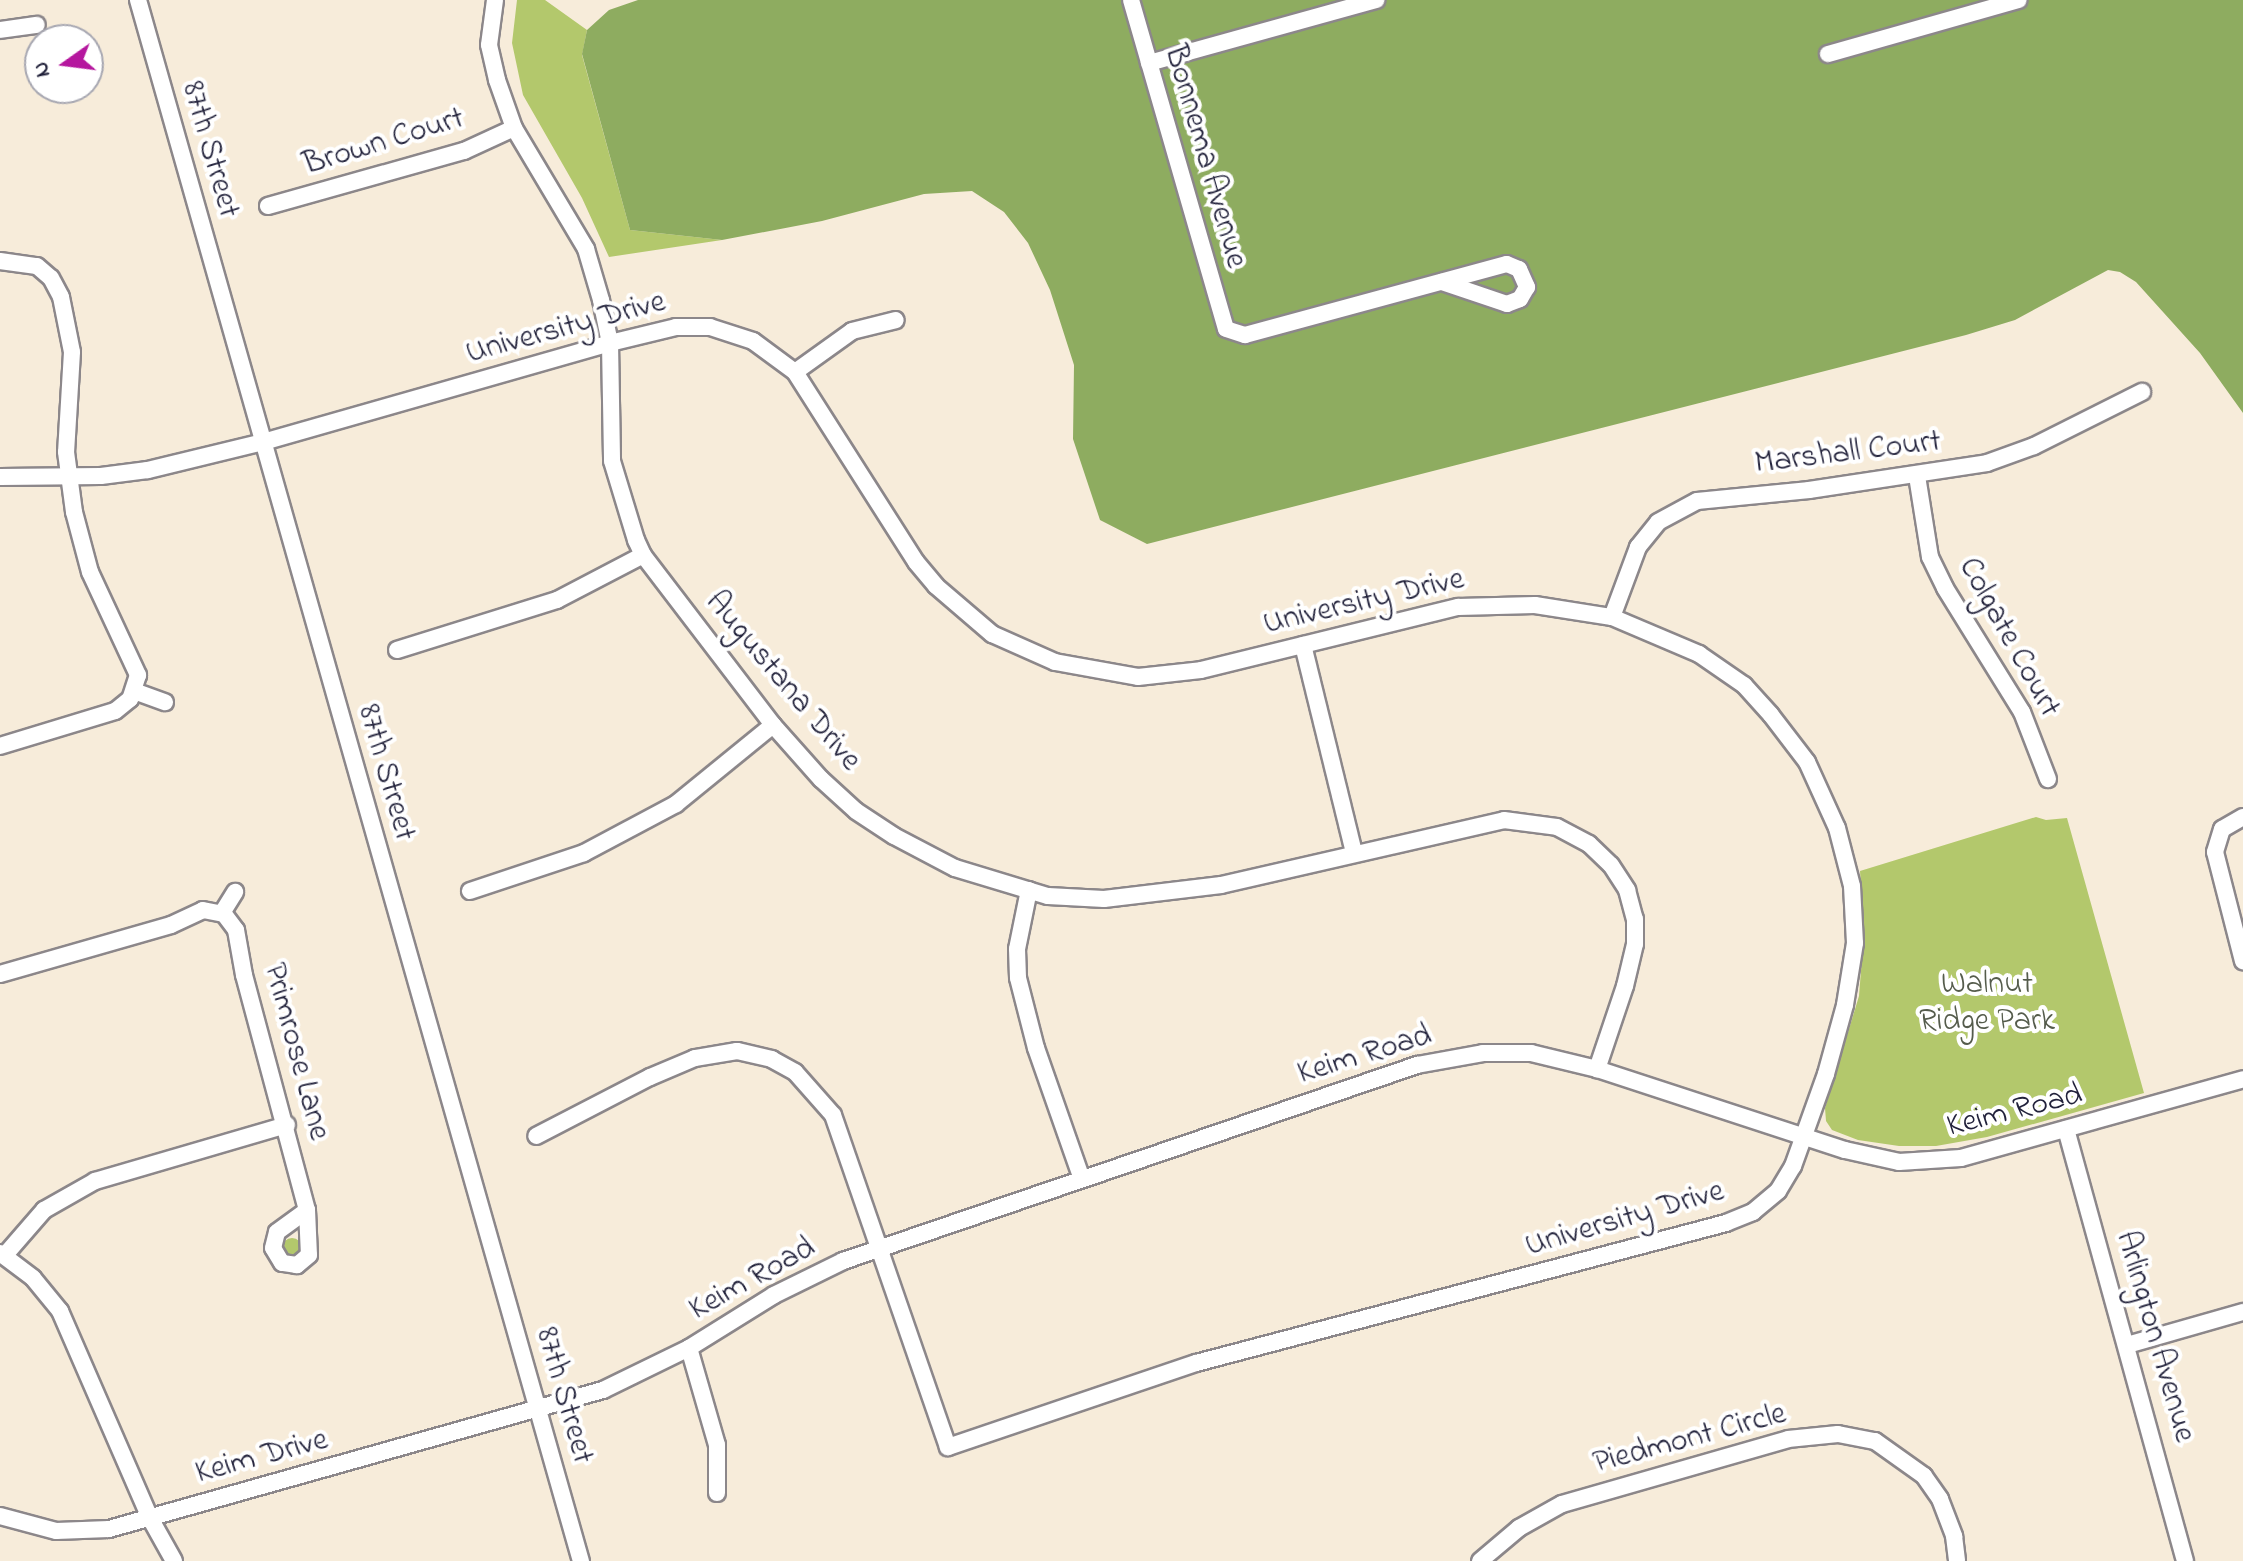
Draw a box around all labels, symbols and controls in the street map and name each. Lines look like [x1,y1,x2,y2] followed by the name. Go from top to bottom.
[24,24,104,104] north arrow
[1154,41,1254,273] street label: Bonnema Avenue
[25,58,60,80] text: N
[171,78,247,222] street label: 87th Street
[299,100,469,186] street label: Brown Court
[462,284,670,374] street label: University Drive
[1753,424,1943,484] street label: Marshall Court
[1948,552,2068,724] street label: Colgate Court
[1260,561,1468,645] street label: University Drive
[696,584,868,780] street label: Augustana Drive
[347,701,423,845] street label: 87th Street
[253,959,337,1145] street label: Primrose Lane
[1919,967,2055,1042] park label: Walnut Ridge Park
[1293,1017,1437,1095] street label: Keim Road
[1943,1077,2087,1147] street label: Keim Road
[1521,1173,1729,1267] street label: University Drive
[2106,1227,2202,1447] street label: Arlington Avenue
[683,1230,823,1330] street label: Keim Road
[525,1324,601,1468] street label: 87th Street
[1589,1396,1791,1484] street label: Piedmont Circle
[192,1422,332,1494] street label: Keim Drive

